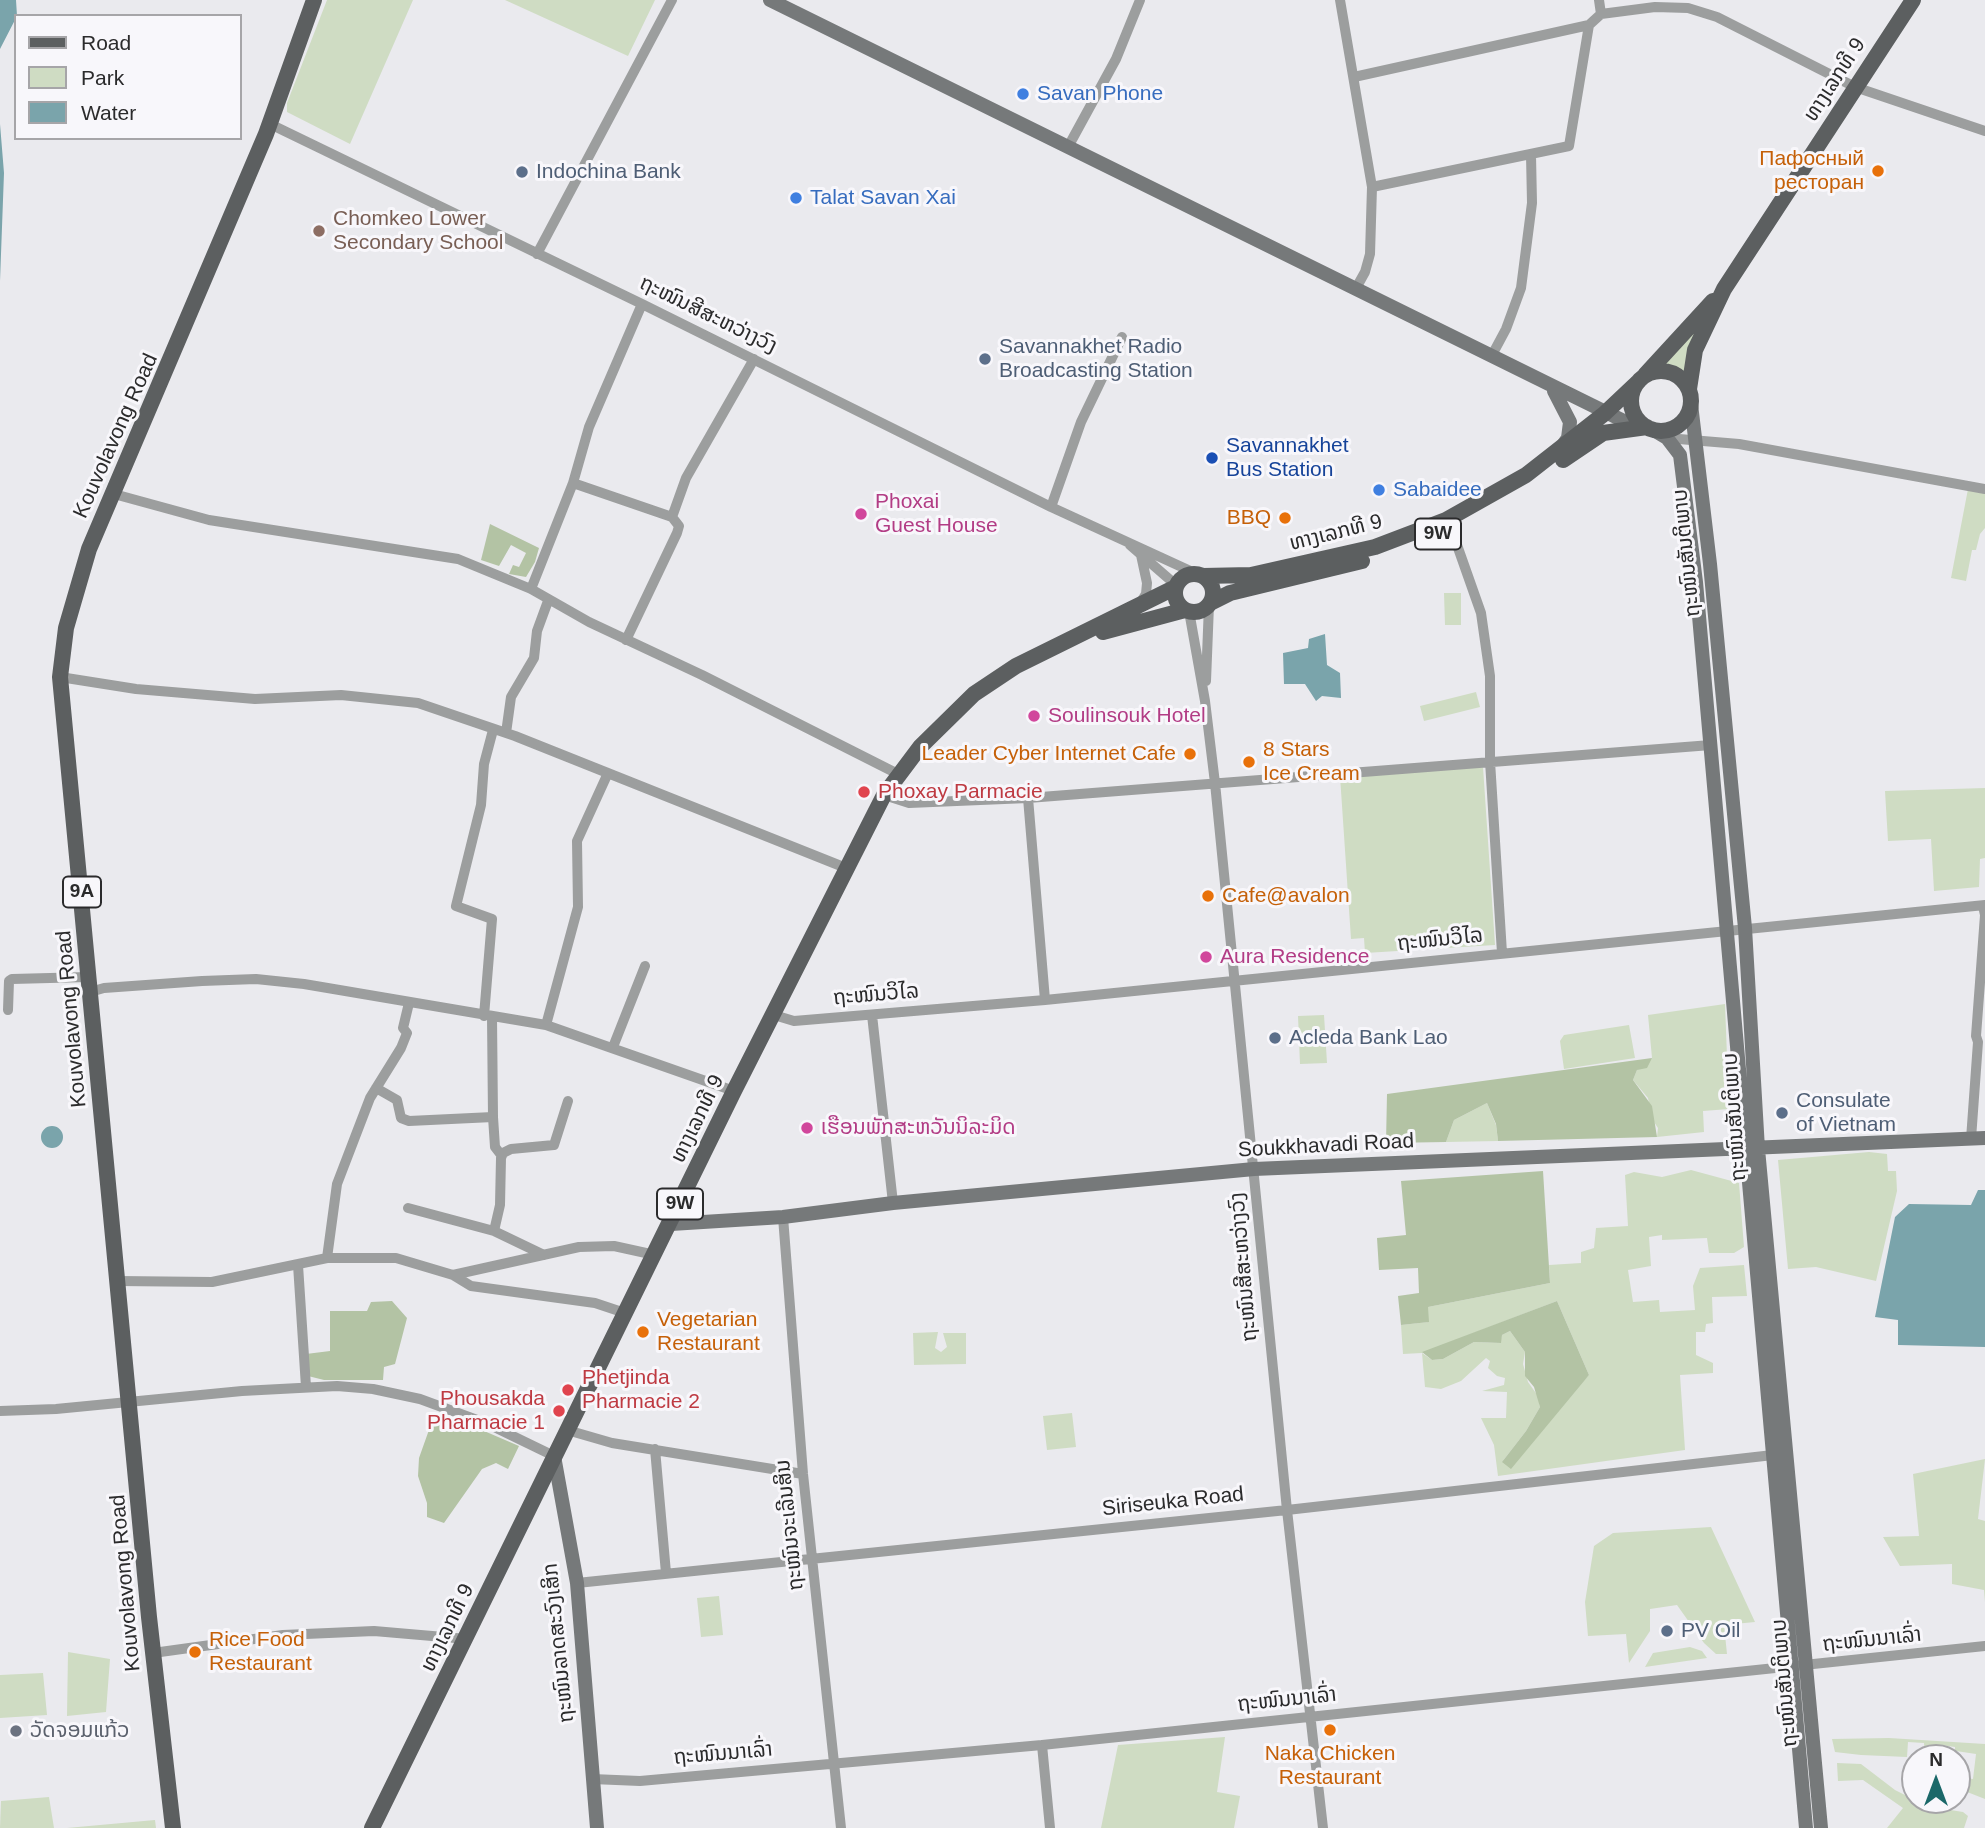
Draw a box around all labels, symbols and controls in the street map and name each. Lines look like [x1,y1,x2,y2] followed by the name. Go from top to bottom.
[14,14,242,140] legend
[81,31,131,54] text: Road
[1799,34,1871,126] street label: ທາງເລກທີ 9
[81,66,124,89] text: Park
[1037,81,1163,107] place label: Savan Phone
[1015,86,1031,102] marker: Savan Phone
[81,101,136,124] text: Water
[1759,146,1864,196] place label: Пафосный ресторан
[536,159,681,185] place label: Indochina Bank
[1870,163,1886,179] marker: Пафосный ресторан
[514,164,530,180] marker: Indochina Bank
[810,185,956,211] place label: Talat Savan Xai
[788,190,804,206] marker: Talat Savan Xai
[333,206,503,256] place label: Chomkeo Lower Secondary School
[311,223,327,239] marker: Chomkeo Lower Secondary School
[635,271,781,359] street label: ຖະໜົນສີສະຫວ່າງວົງ
[999,334,1193,384] place label: Savannakhet Radio Broadcasting Station
[68,350,164,522] street label: Kouvolavong Road
[977,351,993,367] marker: Savannakhet Radio Broadcasting Station
[1226,433,1349,483] place label: Savannakhet Bus Station
[1204,450,1220,466] marker: Savannakhet Bus Station
[1393,477,1482,503] place label: Sabaidee
[1371,482,1387,498] marker: Sabaidee
[1668,488,1706,618] street label: ຖະໜົນສັນຕິພາບ
[875,489,998,539] place label: Phoxai Guest House
[1227,505,1271,531] place label: BBQ
[853,506,869,522] marker: Phoxai Guest House
[1287,509,1385,557] street label: ທາງເລກທີ 9
[1277,510,1293,526] marker: BBQ
[1415,519,1461,550] road number: 9W
[1048,703,1206,729] place label: Soulinsouk Hotel
[1026,708,1042,724] marker: Soulinsouk Hotel
[1263,737,1360,787] place label: 8 Stars Ice Cream
[922,741,1176,767] place label: Leader Cyber Internet Cafe
[1182,746,1198,762] marker: Leader Cyber Internet Cafe
[1241,754,1257,770] marker: 8 Stars Ice Cream
[878,779,1043,805] place label: Phoxay Parmacie
[856,784,872,800] marker: Phoxay Parmacie
[63,876,101,908] road number: 9A
[1222,883,1350,909] place label: Cafe@avalon
[1200,888,1216,904] marker: Cafe@avalon
[1396,923,1484,957] street label: ຖະໜົນວິໄລ
[52,930,92,1108] street label: Kouvolavong Road
[1220,944,1369,970] place label: Aura Residence
[1198,949,1214,965] marker: Aura Residence
[832,979,920,1011] street label: ຖະໜົນວິໄລ
[1289,1025,1448,1051] place label: Acleda Bank Lao
[1267,1030,1283,1046] marker: Acleda Bank Lao
[1718,1052,1752,1182] street label: ຖະໜົນສັນຕິພາບ
[666,1071,730,1167] street label: ທາງເລກທີ 9
[1796,1088,1896,1138] place label: Consulate of Vietnam
[1774,1105,1790,1121] marker: Consulate of Vietnam
[821,1115,1016,1141] place label: ເຮືອນພັກສະຫວັນນິລະມິດ
[799,1120,815,1136] marker: ເຮືອນພັກສະຫວັນນິລະມິດ
[1237,1129,1415,1163] street label: Soukkhavadi Road
[657,1188,703,1220] road number: 9W
[1225,1191,1263,1343] street label: ຖະໜົນສີສະຫວ່າງວົງ
[657,1307,760,1357] place label: Vegetarian Restaurant
[635,1324,651,1340] marker: Vegetarian Restaurant
[582,1365,700,1415] place label: Phetjinda Pharmacie 2
[560,1382,576,1398] marker: Phetjinda Pharmacie 2
[427,1386,545,1436] place label: Phousakda Pharmacie 1
[551,1403,567,1419] marker: Phousakda Pharmacie 1
[771,1458,809,1592] street label: ຖະໜົນຈະເລີນສິນ
[1101,1482,1245,1522] street label: Siriseuka Road
[106,1494,146,1672] street label: Kouvolavong Road
[538,1562,580,1724] street label: ຖະໜົນລາດສະວົງເສິກ
[416,1580,480,1676] street label: ທາງເລກທີ 9
[1681,1618,1741,1644] place label: PV Oil
[1767,1618,1803,1748] street label: ຖະໜົນສັນຕິພາບ
[1821,1622,1923,1658] street label: ຖະໜົນນາເລົ່າ
[1659,1623,1675,1639] marker: PV Oil
[209,1627,312,1677] place label: Rice Food Restaurant
[187,1644,203,1660] marker: Rice Food Restaurant
[1236,1682,1338,1718] street label: ຖະໜົນນາເລົ່າ
[30,1718,129,1744] place label: ວັດຈອມແກ້ວ
[1322,1722,1338,1738] marker: Naka Chicken Restaurant
[8,1723,24,1739] marker: ວັດຈອມແກ້ວ
[672,1737,774,1771] street label: ຖະໜົນນາເລົ່າ
[1265,1741,1395,1791] place label: Naka Chicken Restaurant
[1901,1744,1971,1814] north arrow
[1929,1749,1943,1770] text: N

